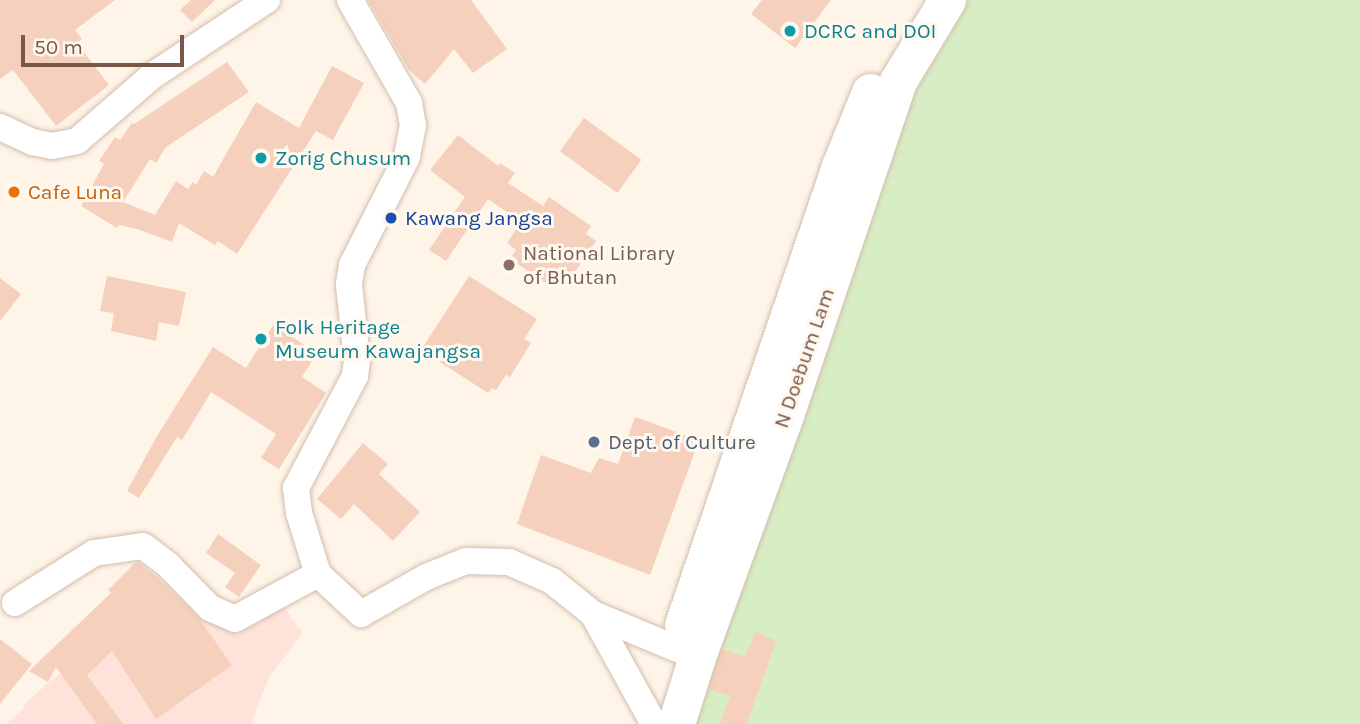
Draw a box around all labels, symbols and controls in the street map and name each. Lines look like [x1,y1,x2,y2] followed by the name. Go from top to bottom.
[804,18,936,44] place label: DCRC and DOI
[24,21,187,65] scale bar
[782,23,798,39] marker: DCRC and DOI
[34,35,83,59] text: 50 m
[275,145,411,171] place label: Zorig Chusum
[253,150,269,166] marker: Zorig Chusum
[28,179,122,205] place label: Cafe Luna
[6,184,22,200] marker: Cafe Luna
[405,205,553,231] place label: Kawang Jangsa
[383,210,399,226] marker: Kawang Jangsa
[523,240,675,290] place label: National Library of Bhutan
[501,257,517,273] marker: National Library of Bhutan
[768,285,840,431] street label: N Doebum Lam
[275,314,481,364] place label: Folk Heritage Museum Kawajangsa
[253,331,269,347] marker: Folk Heritage Museum Kawajangsa
[608,429,756,455] place label: Dept. of Culture
[586,434,602,450] marker: Dept. of Culture

